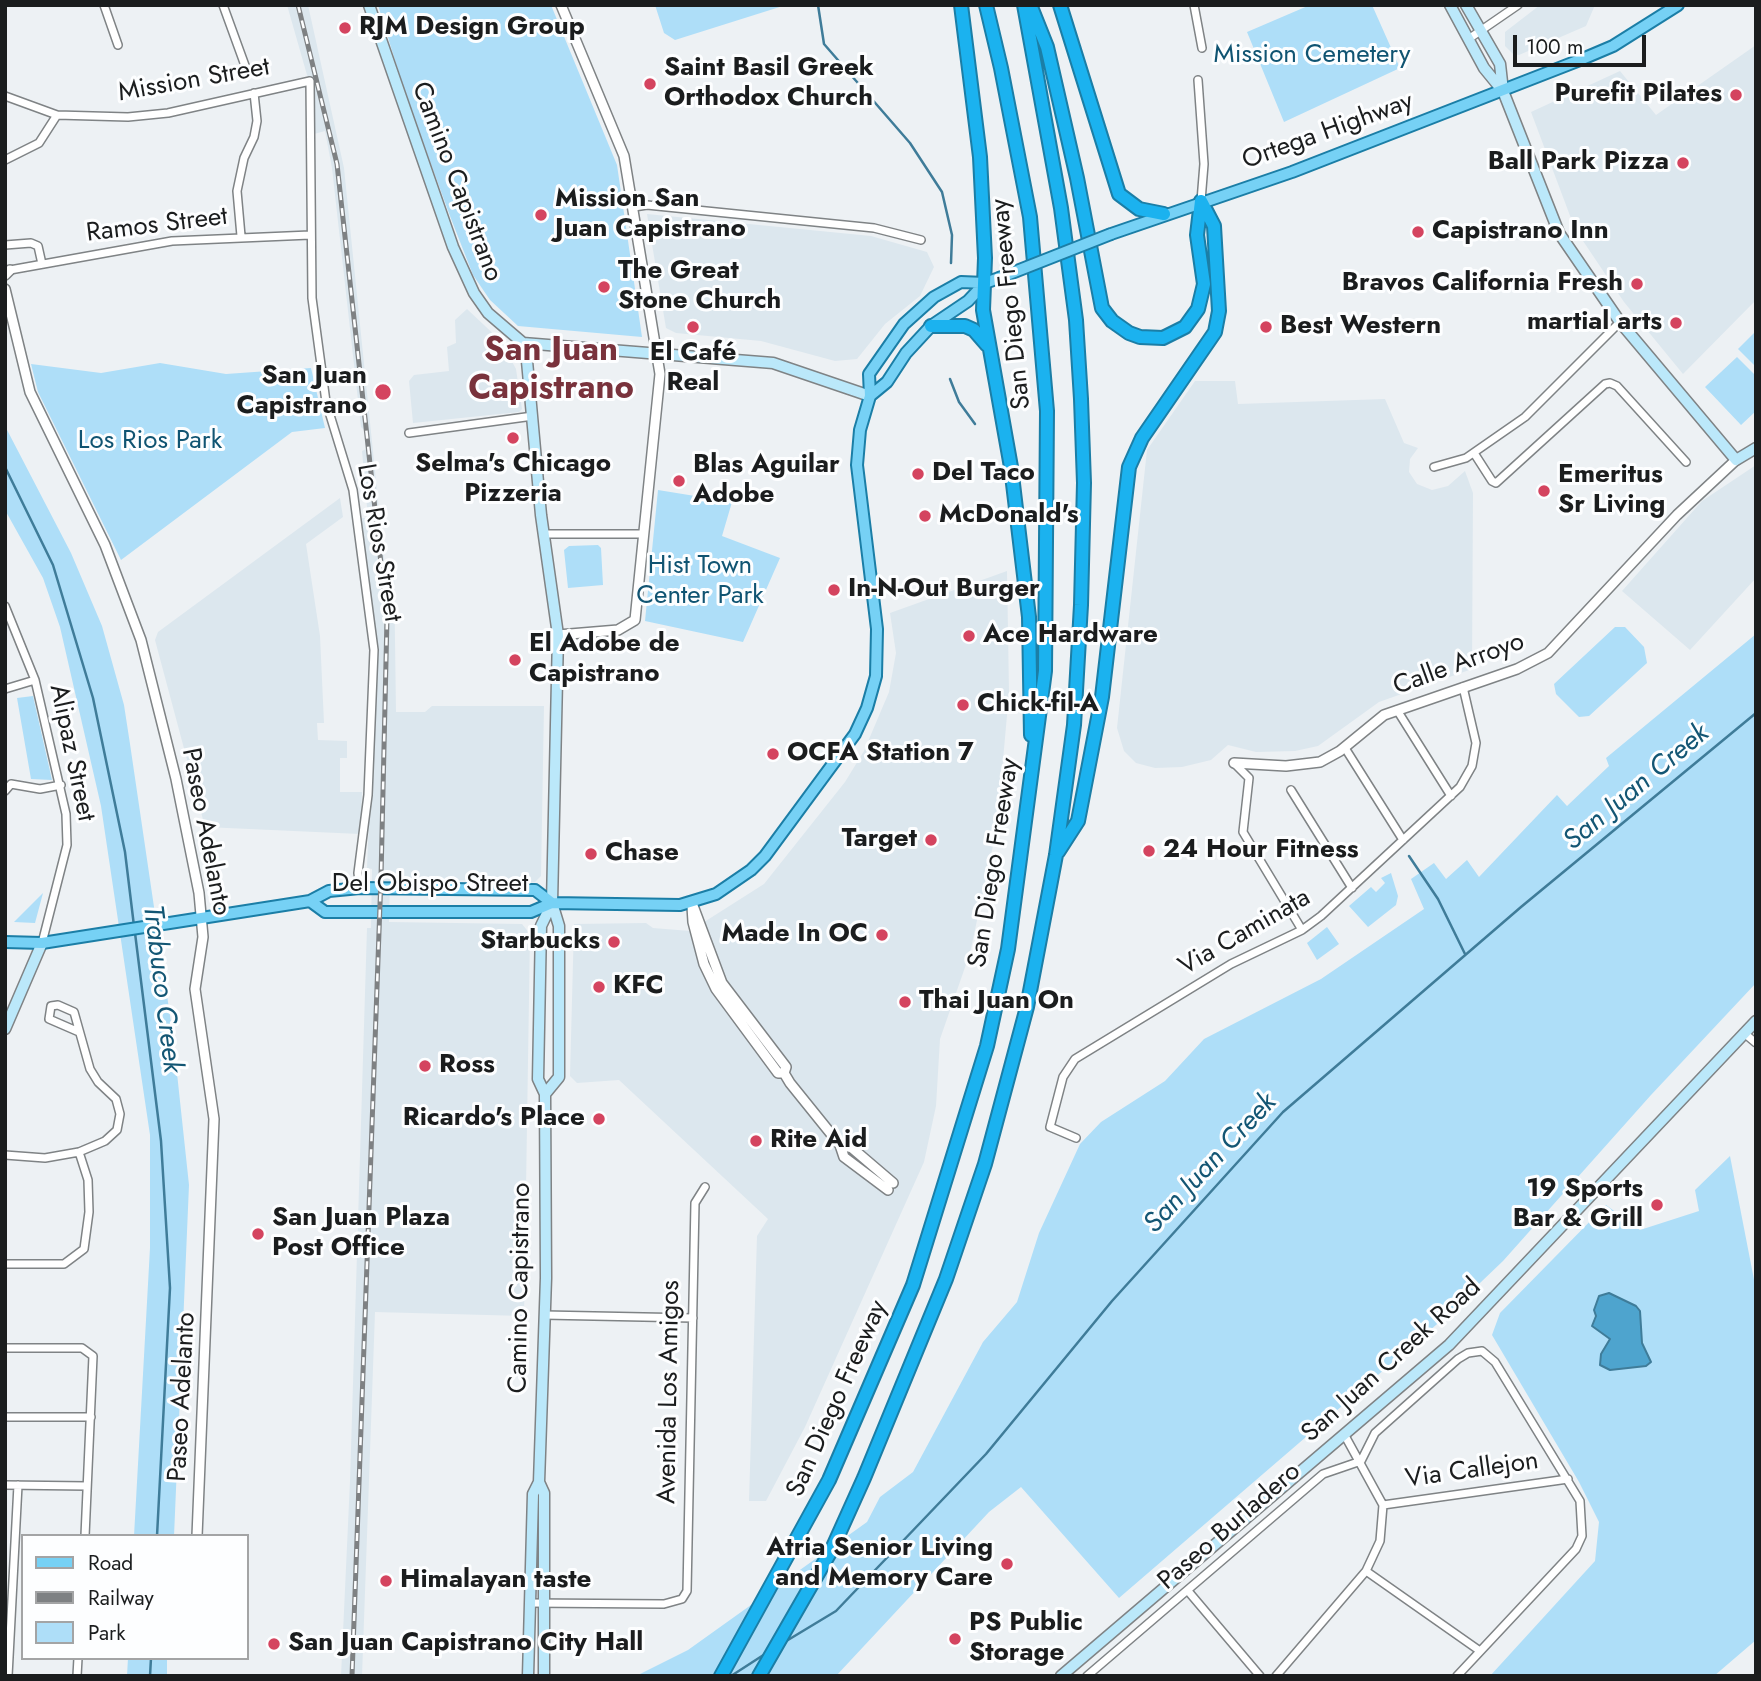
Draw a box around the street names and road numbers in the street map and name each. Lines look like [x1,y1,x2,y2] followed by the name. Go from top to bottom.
[116,52,272,110] street label: Mission Street
[404,78,508,286] street label: Camino Capistrano
[1238,87,1418,177] street label: Ortega Highway
[985,197,1039,411] street label: San Diego Freeway
[85,202,229,250] street label: Ramos Street
[349,462,407,624] street label: Los Rios Street
[1389,627,1529,703] street label: Calle Arroyo
[41,682,101,824] street label: Alipaz Street
[173,746,237,918] street label: Paseo Adelanto
[963,756,1027,970] street label: San Diego Freeway
[332,869,528,901] street label: Del Obispo Street
[1174,883,1316,983] street label: Via Caminata
[504,1182,538,1394] street label: Camino Capistrano
[1296,1272,1488,1450] street label: San Juan Creek Road
[652,1280,688,1504] street label: Avenida Los Amigos
[781,1296,895,1502] street label: San Diego Freeway
[163,1311,203,1483] street label: Paseo Adelanto
[1403,1446,1541,1496] street label: Via Callejon
[1152,1457,1308,1597] street label: Paseo Burladero

